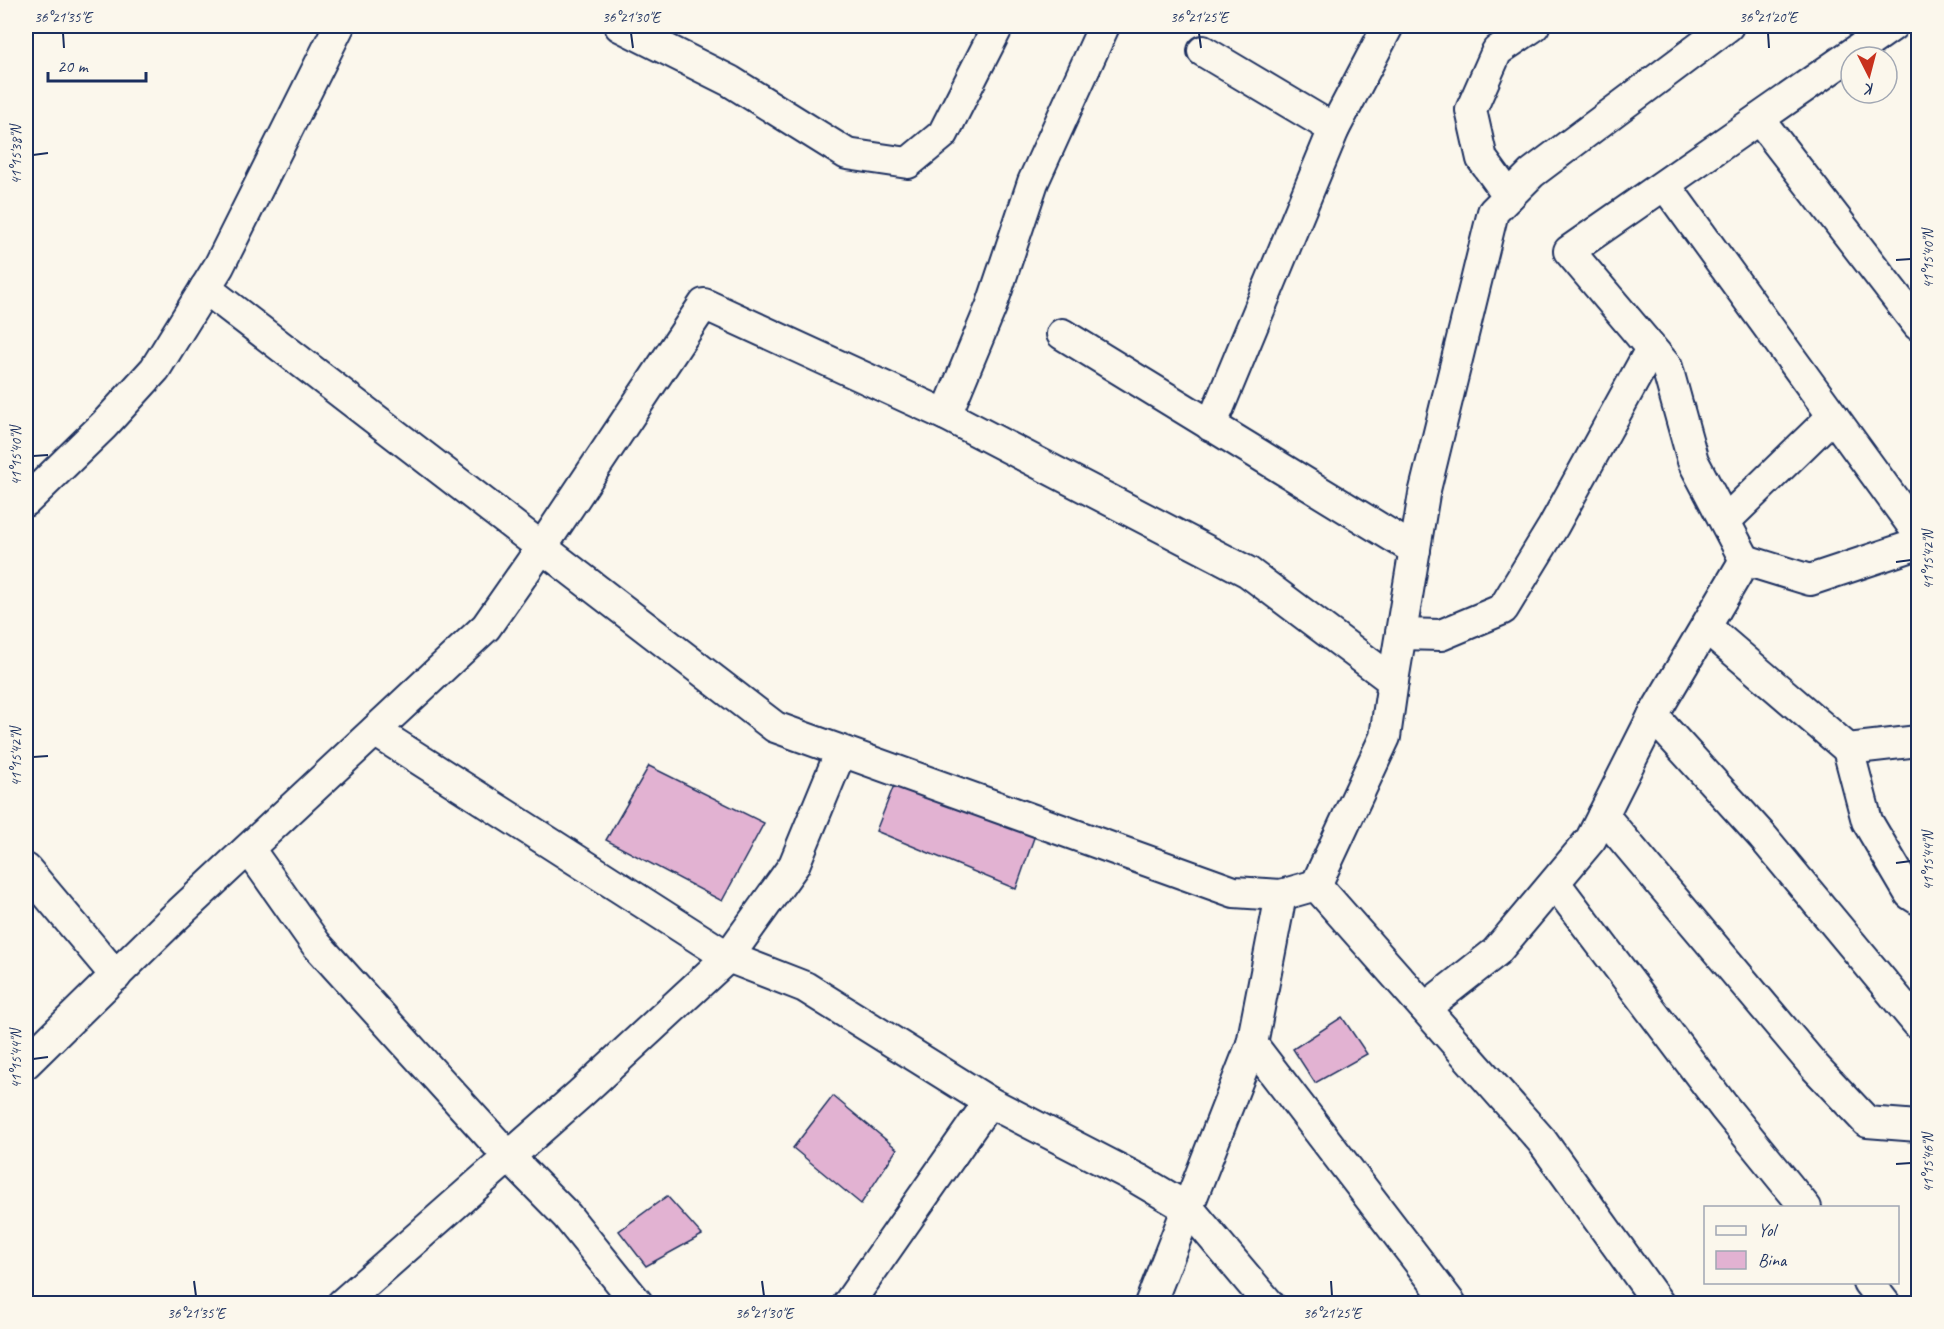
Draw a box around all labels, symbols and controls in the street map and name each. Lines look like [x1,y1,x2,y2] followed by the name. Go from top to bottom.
[34,8,94,27] text: 36°21'35"E
[602,8,662,27] text: 36°21'30"E
[1170,8,1230,27] text: 36°21'25"E
[1739,8,1799,27] text: 36°21'20"E
[48,45,146,83] scale bar
[1839,45,1899,105] north arrow
[57,55,90,77] text: 20 m
[1862,79,1876,100] text: K
[7,122,26,185] text: 41°15'38"N
[1919,226,1938,289] text: 41°15'40"N
[7,423,26,486] text: 41°15'40"N
[1919,527,1938,590] text: 41°15'42"N
[7,724,26,787] text: 41°15'42"N
[1919,828,1938,891] text: 41°15'44"N
[7,1026,26,1089] text: 41°15'44"N
[1919,1130,1938,1193] text: 41°15'46"N
[1704,1206,1899,1284] legend
[1758,1219,1778,1241] text: Yol
[1758,1249,1788,1271] text: Bina
[167,1304,227,1323] text: 36°21'35"E
[735,1304,795,1323] text: 36°21'30"E
[1303,1304,1363,1323] text: 36°21'25"E

